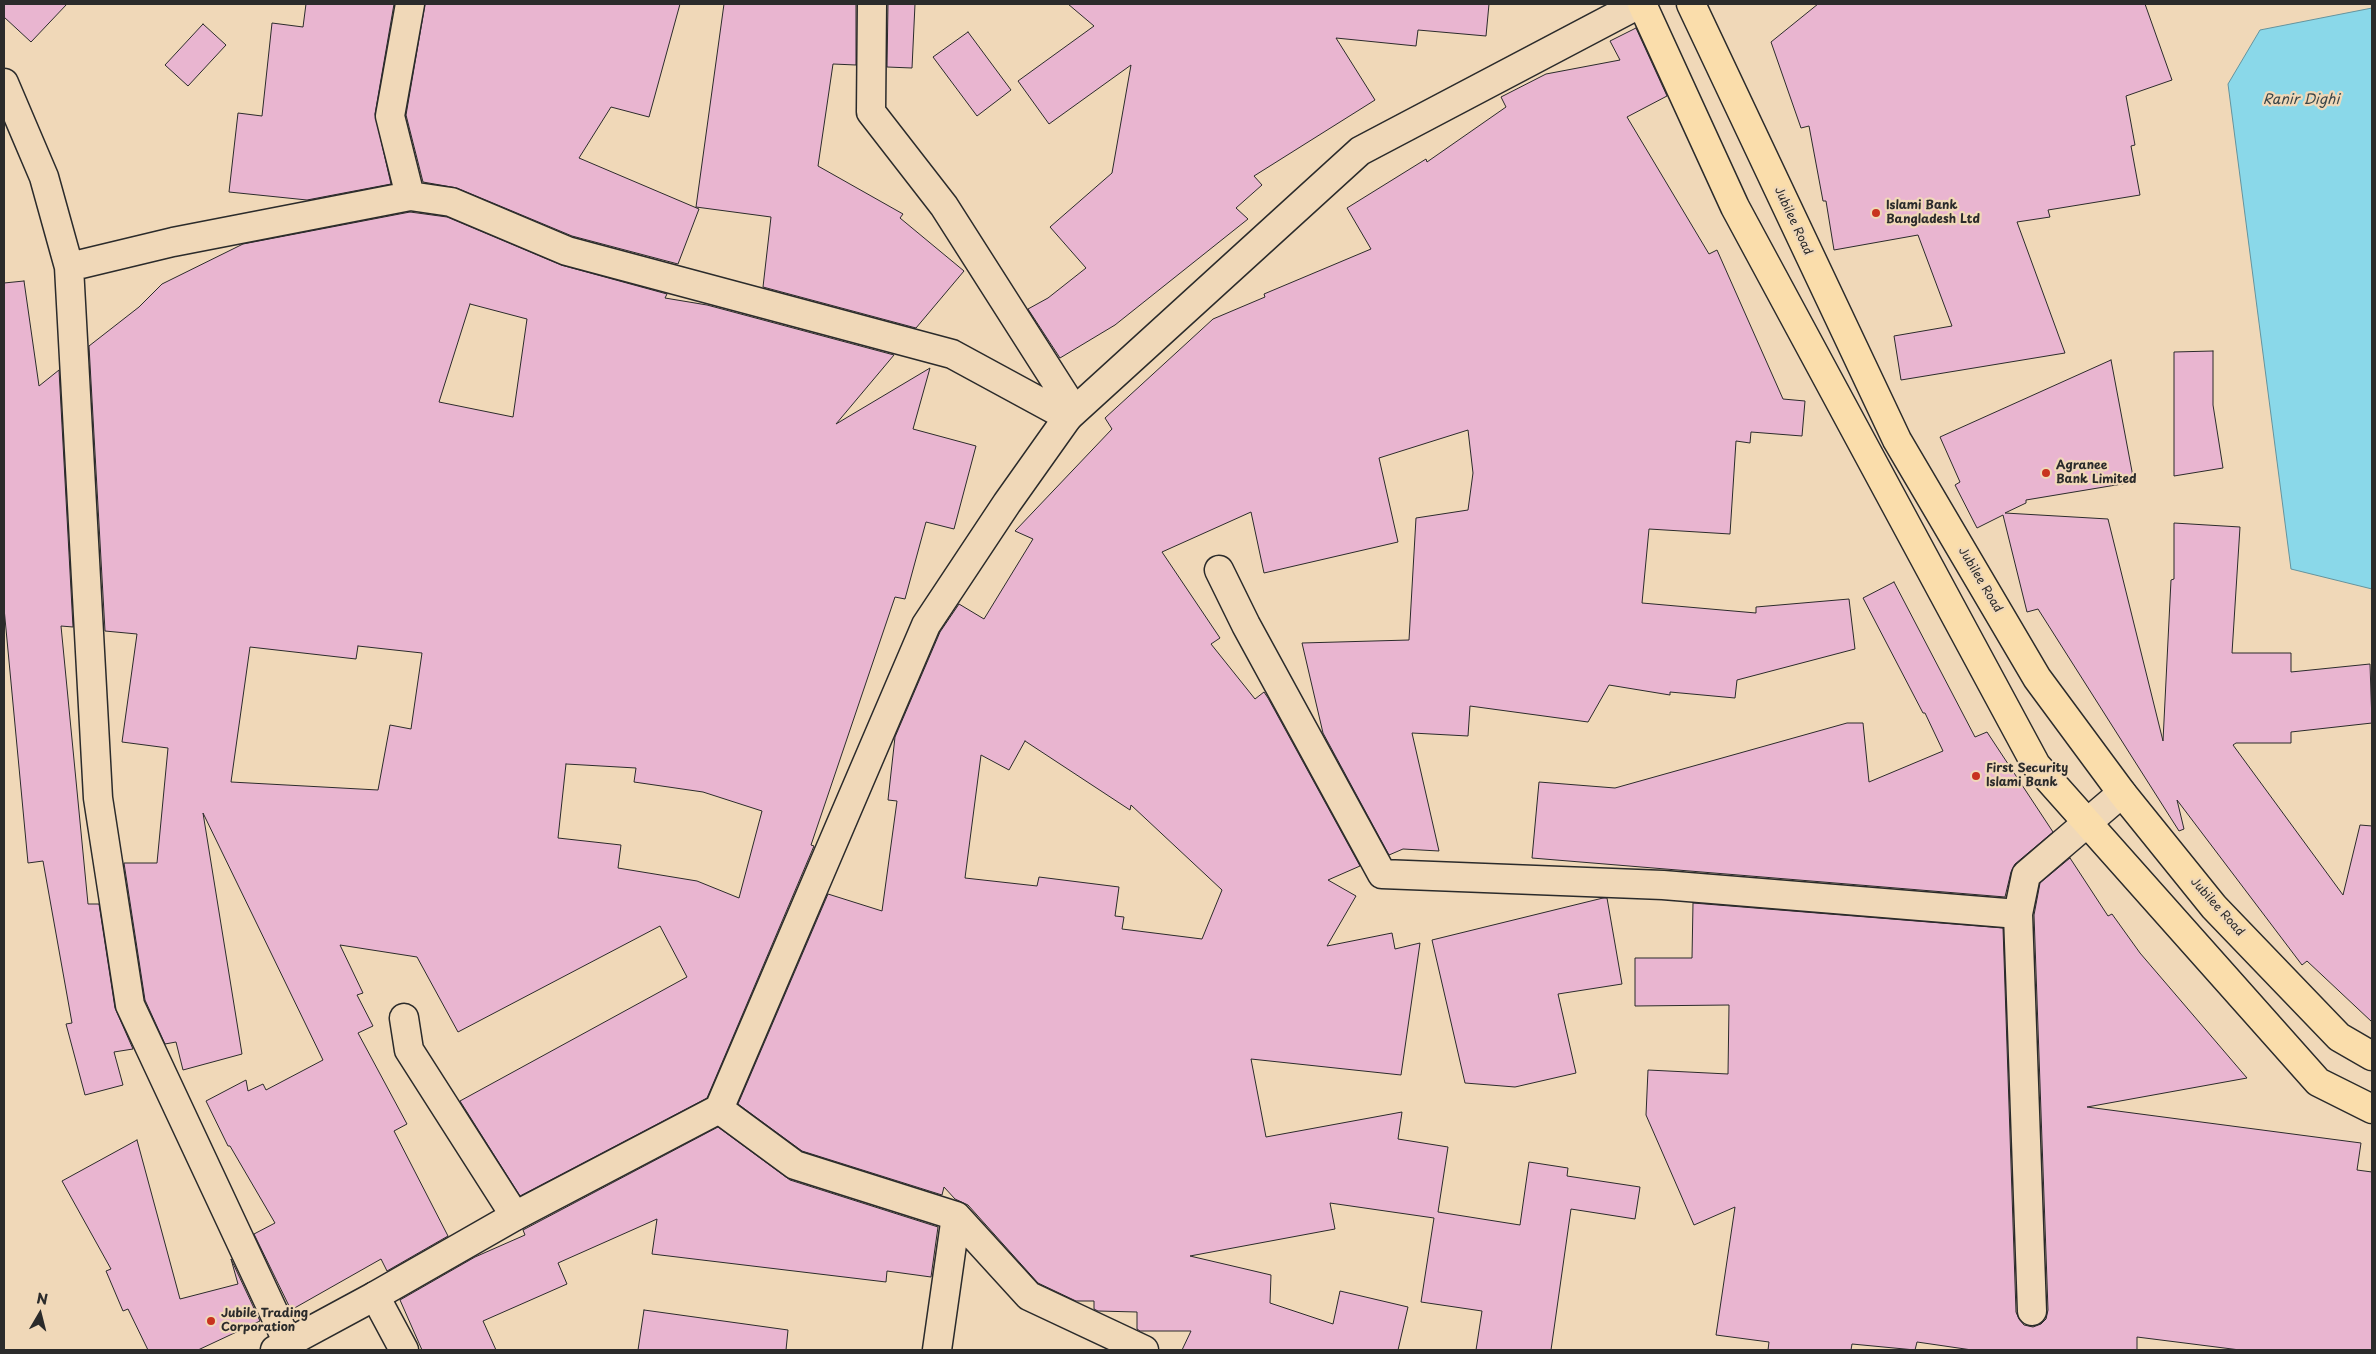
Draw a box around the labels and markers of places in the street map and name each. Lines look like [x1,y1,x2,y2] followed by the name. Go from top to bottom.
[1886,199,1980,227] place label: Islami Bank Bangladesh Ltd
[1870,207,1882,219] marker: Islami Bank Bangladesh Ltd
[2056,459,2136,487] place label: Agranee Bank Limited
[2040,467,2052,479] marker: Agranee Bank Limited
[1986,762,2068,790] place label: First Security Islami Bank
[1970,770,1982,782] marker: First Security Islami Bank
[221,1307,308,1335] place label: Jubile Trading Corporation
[205,1315,217,1327] marker: Jubile Trading Corporation

